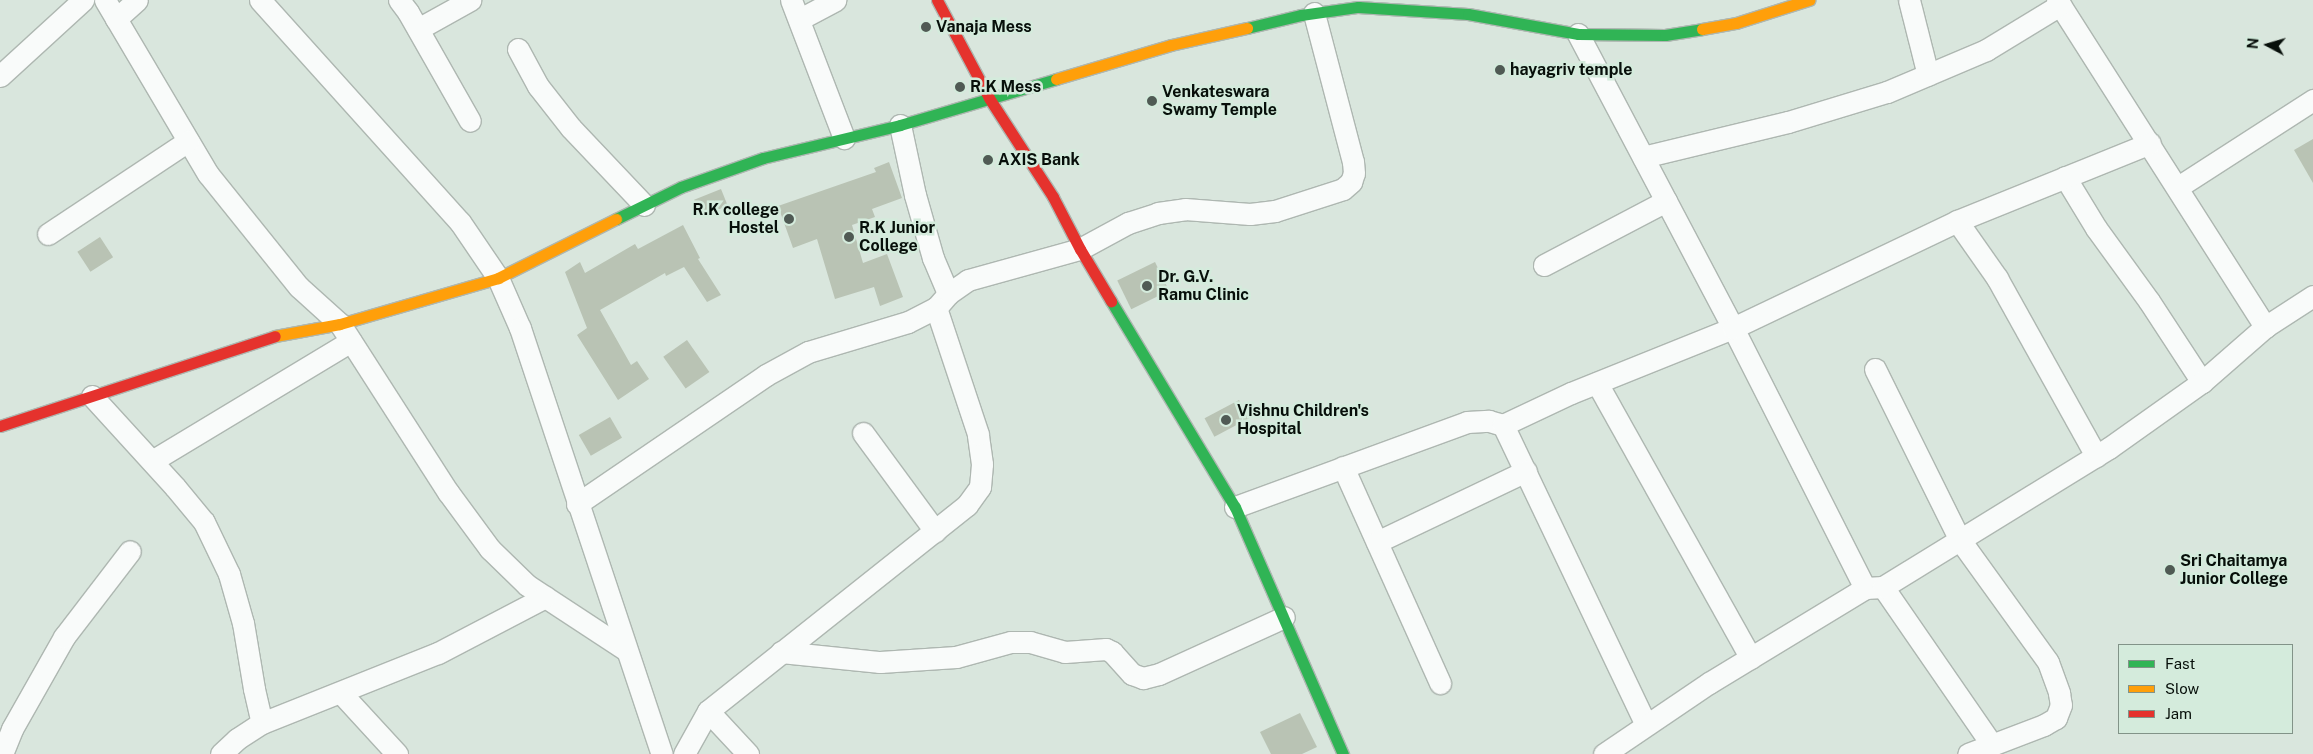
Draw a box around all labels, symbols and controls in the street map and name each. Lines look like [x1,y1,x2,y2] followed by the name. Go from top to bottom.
[936,17,1032,37] place label: Vanaja Mess
[2243,20,2293,70] north arrow
[920,21,932,33] marker: Vanaja Mess
[2245,37,2262,50] text: N
[1510,60,1632,80] place label: hayagriv temple
[1494,64,1506,76] marker: hayagriv temple
[970,77,1041,97] place label: R.K Mess
[954,81,966,93] marker: R.K Mess
[1162,82,1277,120] place label: Venkateswara Swamy Temple
[1146,95,1158,107] marker: Venkateswara Swamy Temple
[998,150,1080,170] place label: AXIS Bank
[982,154,994,166] marker: AXIS Bank
[692,200,779,238] place label: R.K college Hostel
[783,213,795,225] marker: R.K college Hostel
[859,218,935,256] place label: R.K Junior College
[843,231,855,243] marker: R.K Junior College
[1158,267,1249,305] place label: Dr. G.V. Ramu Clinic
[1140,279,1154,293] marker: Dr. G.V. Ramu Clinic
[1237,401,1369,439] place label: Vishnu Children's Hospital
[1219,413,1233,427] marker: Vishnu Children's Hospital
[2180,551,2288,589] place label: Sri Chaitamya Junior College
[2164,564,2176,576] marker: Sri Chaitamya Junior College
[2118,644,2293,734] legend
[2165,655,2195,672] text: Fast
[2165,680,2199,697] text: Slow
[2165,705,2192,722] text: Jam

